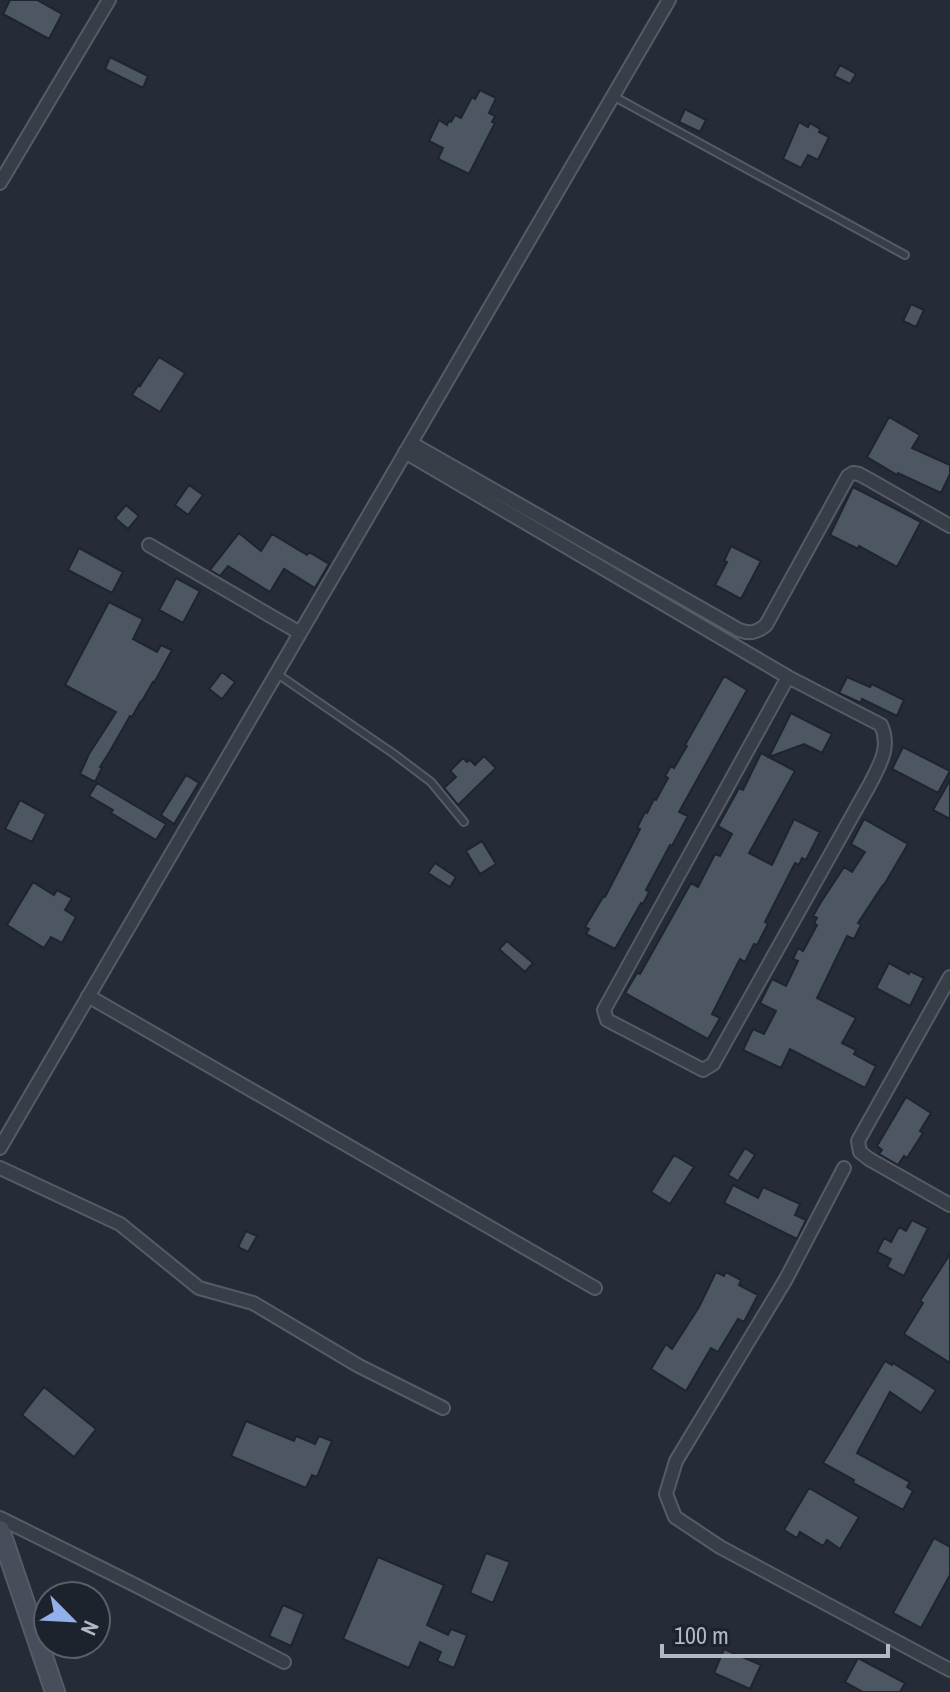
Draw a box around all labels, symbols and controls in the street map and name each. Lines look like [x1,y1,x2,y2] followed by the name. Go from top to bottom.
[32,1580,112,1660] north arrow
[662,1608,888,1658] scale bar
[74,1616,107,1640] text: N
[674,1619,729,1651] text: 100 m

